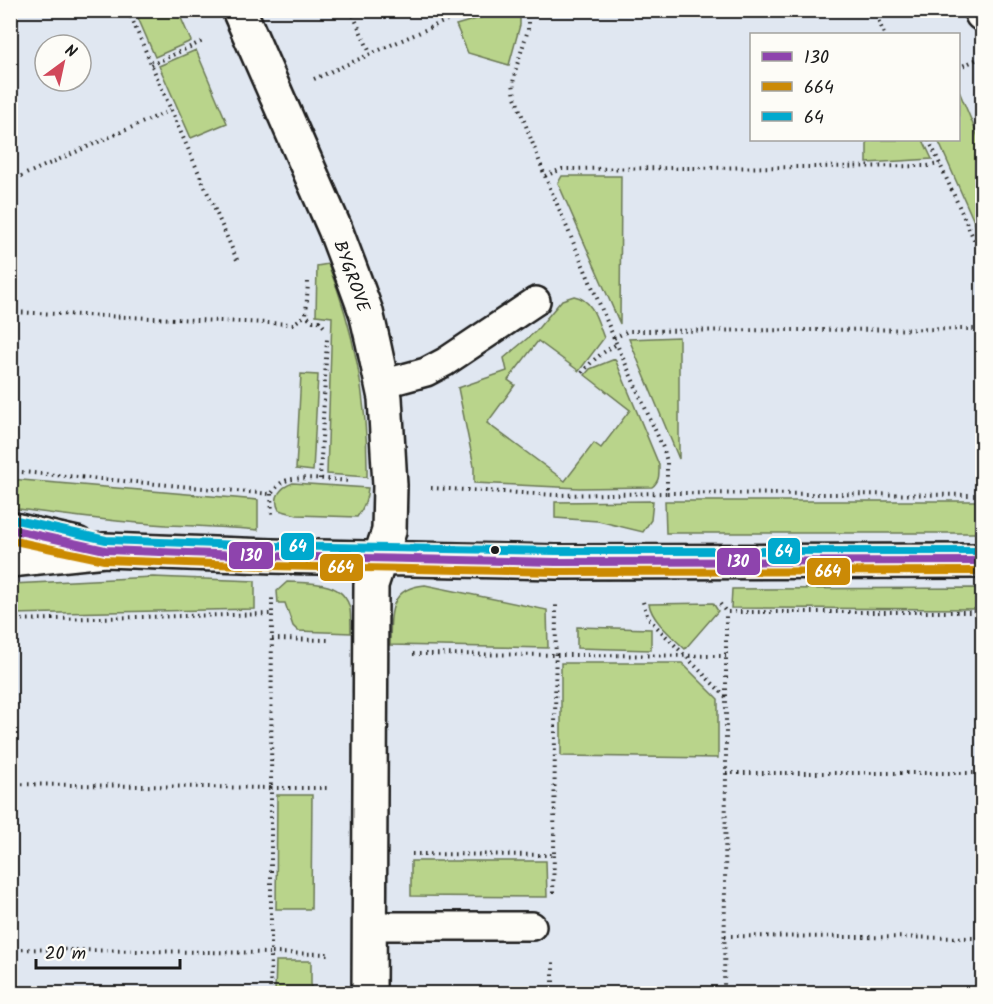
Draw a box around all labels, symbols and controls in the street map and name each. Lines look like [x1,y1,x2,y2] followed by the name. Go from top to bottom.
[33,33,93,93] north arrow
[750,33,960,141] legend
[59,38,81,65] text: N
[804,44,829,73] text: 130
[804,74,834,103] text: 664
[804,104,824,133] text: 64
[324,237,377,317] street label: BYGROVE
[280,532,315,561] line badge: 64
[289,535,307,560] text: 64
[767,537,801,565] line badge: 64
[775,540,793,565] text: 64
[228,541,274,570] line badge: 130
[240,544,263,569] text: 130
[489,544,501,556] unlabelled marker
[716,547,761,576] line badge: 130
[727,550,750,575] text: 130
[319,553,364,582] line badge: 664
[328,556,354,581] text: 664
[806,557,851,586] line badge: 664
[815,560,841,585] text: 664
[36,932,180,970] scale bar
[45,940,86,969] text: 20 m

